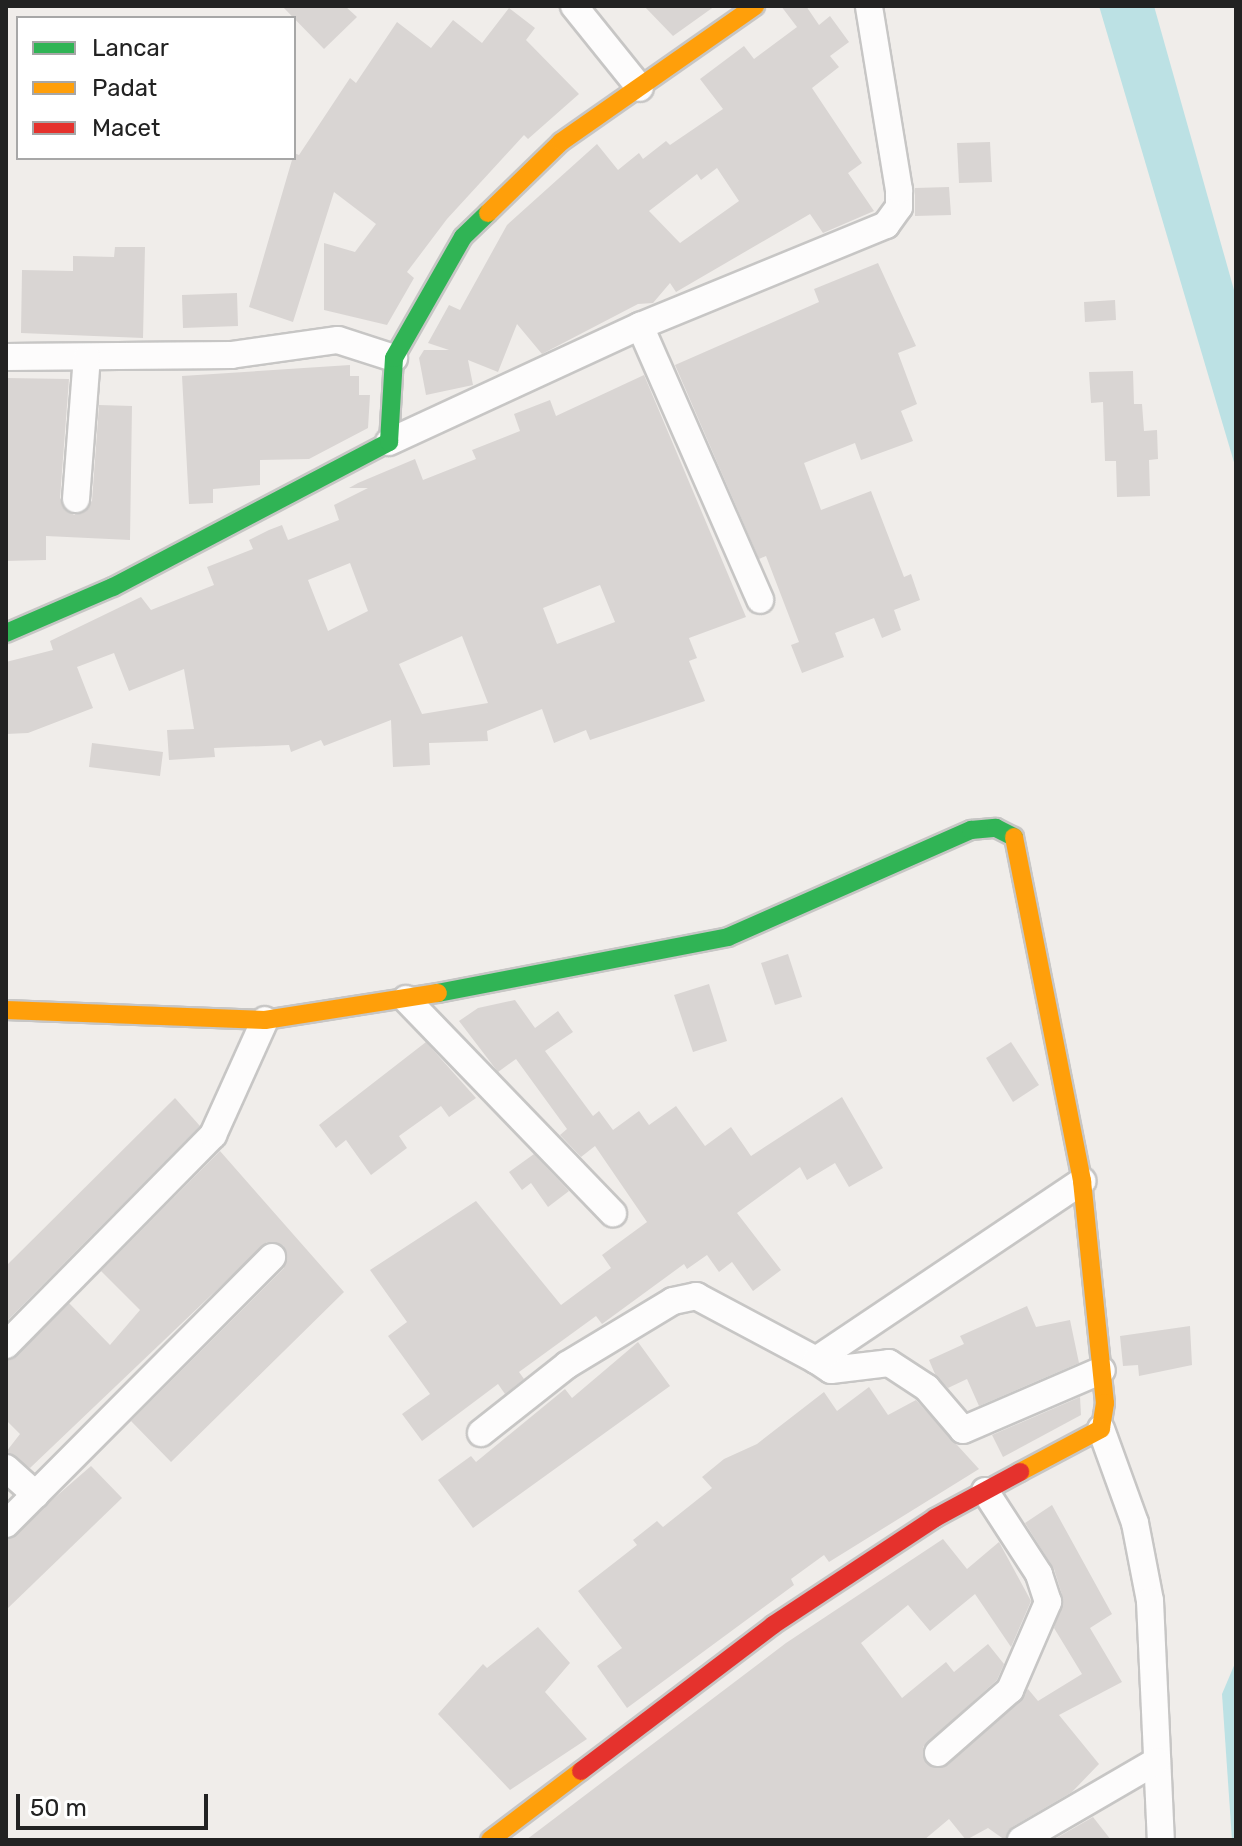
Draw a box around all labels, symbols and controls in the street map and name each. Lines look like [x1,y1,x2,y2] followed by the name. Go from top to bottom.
[16,16,296,160] legend
[92,34,169,62] text: Lancar
[92,74,157,102] text: Padat
[92,114,160,142] text: Macet
[20,1778,212,1828] scale bar
[30,1794,87,1822] text: 50 m

